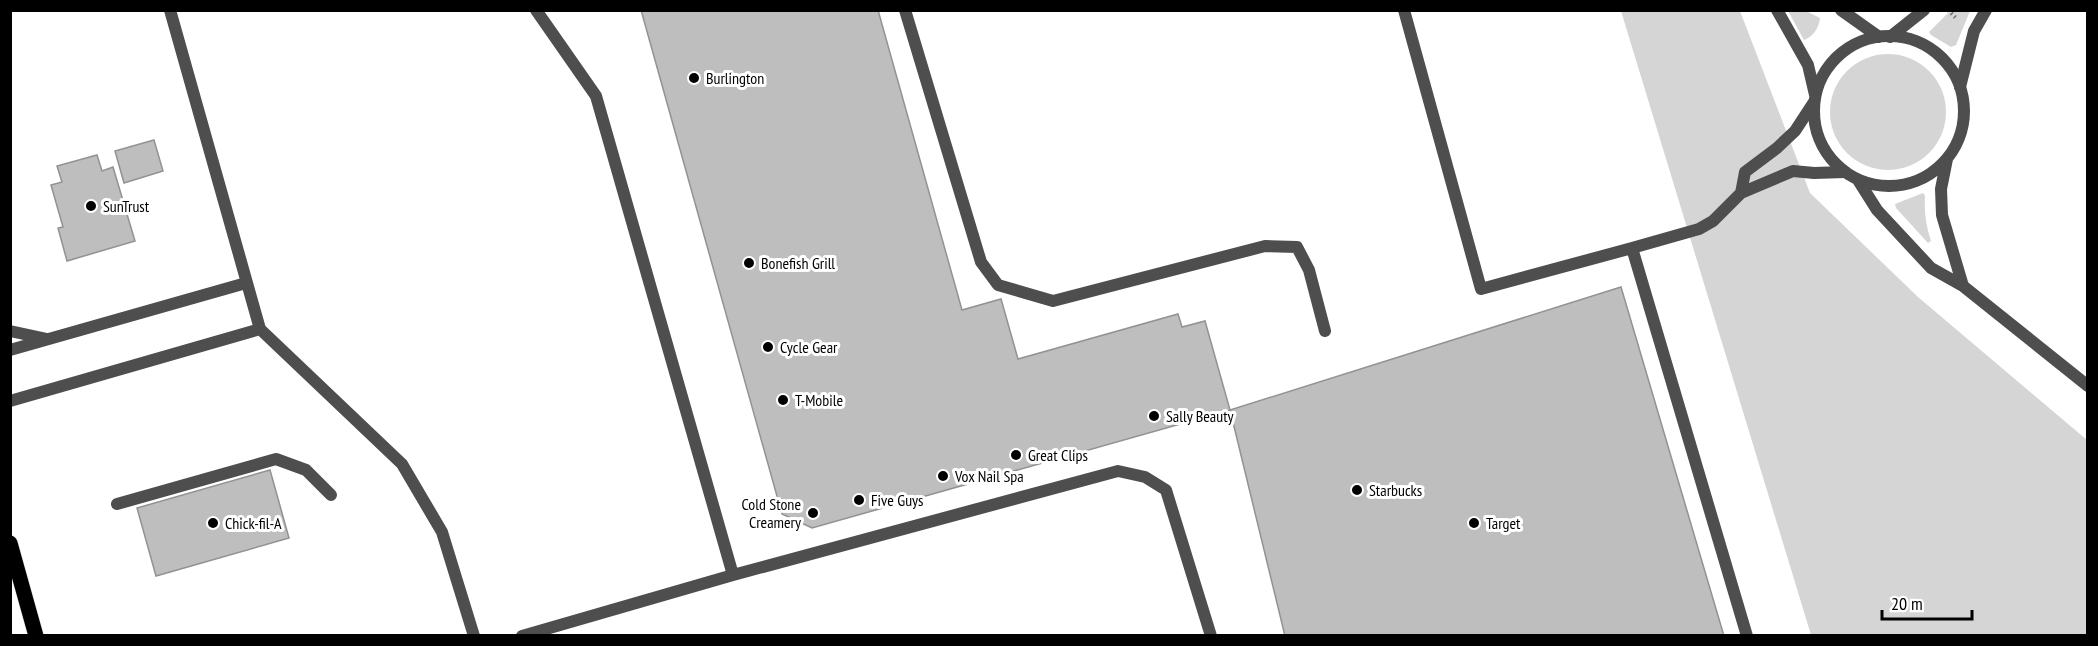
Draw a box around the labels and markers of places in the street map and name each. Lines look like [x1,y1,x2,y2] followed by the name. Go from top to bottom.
[706,68,764,88] place label: Burlington
[687,71,701,85] marker: Burlington
[103,196,150,216] place label: SunTrust
[84,199,98,213] marker: SunTrust
[761,253,835,273] place label: Bonefish Grill
[742,256,756,270] marker: Bonefish Grill
[780,337,838,357] place label: Cycle Gear
[761,340,775,354] marker: Cycle Gear
[795,390,843,410] place label: T-Mobile
[776,393,790,407] marker: T-Mobile
[1166,406,1233,426] place label: Sally Beauty
[1147,409,1161,423] marker: Sally Beauty
[1028,445,1088,465] place label: Great Clips
[1009,448,1023,462] marker: Great Clips
[954,466,1024,486] place label: Vox Nail Spa
[936,469,950,483] marker: Vox Nail Spa
[1369,480,1422,500] place label: Starbucks
[1350,483,1364,497] marker: Starbucks
[871,490,924,510] place label: Five Guys
[852,493,866,507] marker: Five Guys
[741,494,801,532] place label: Cold Stone Creamery
[806,506,820,520] marker: Cold Stone Creamery
[225,513,282,533] place label: Chick-fil-A
[1486,513,1521,533] place label: Target
[206,516,220,530] marker: Chick-fil-A
[1467,516,1481,530] marker: Target

